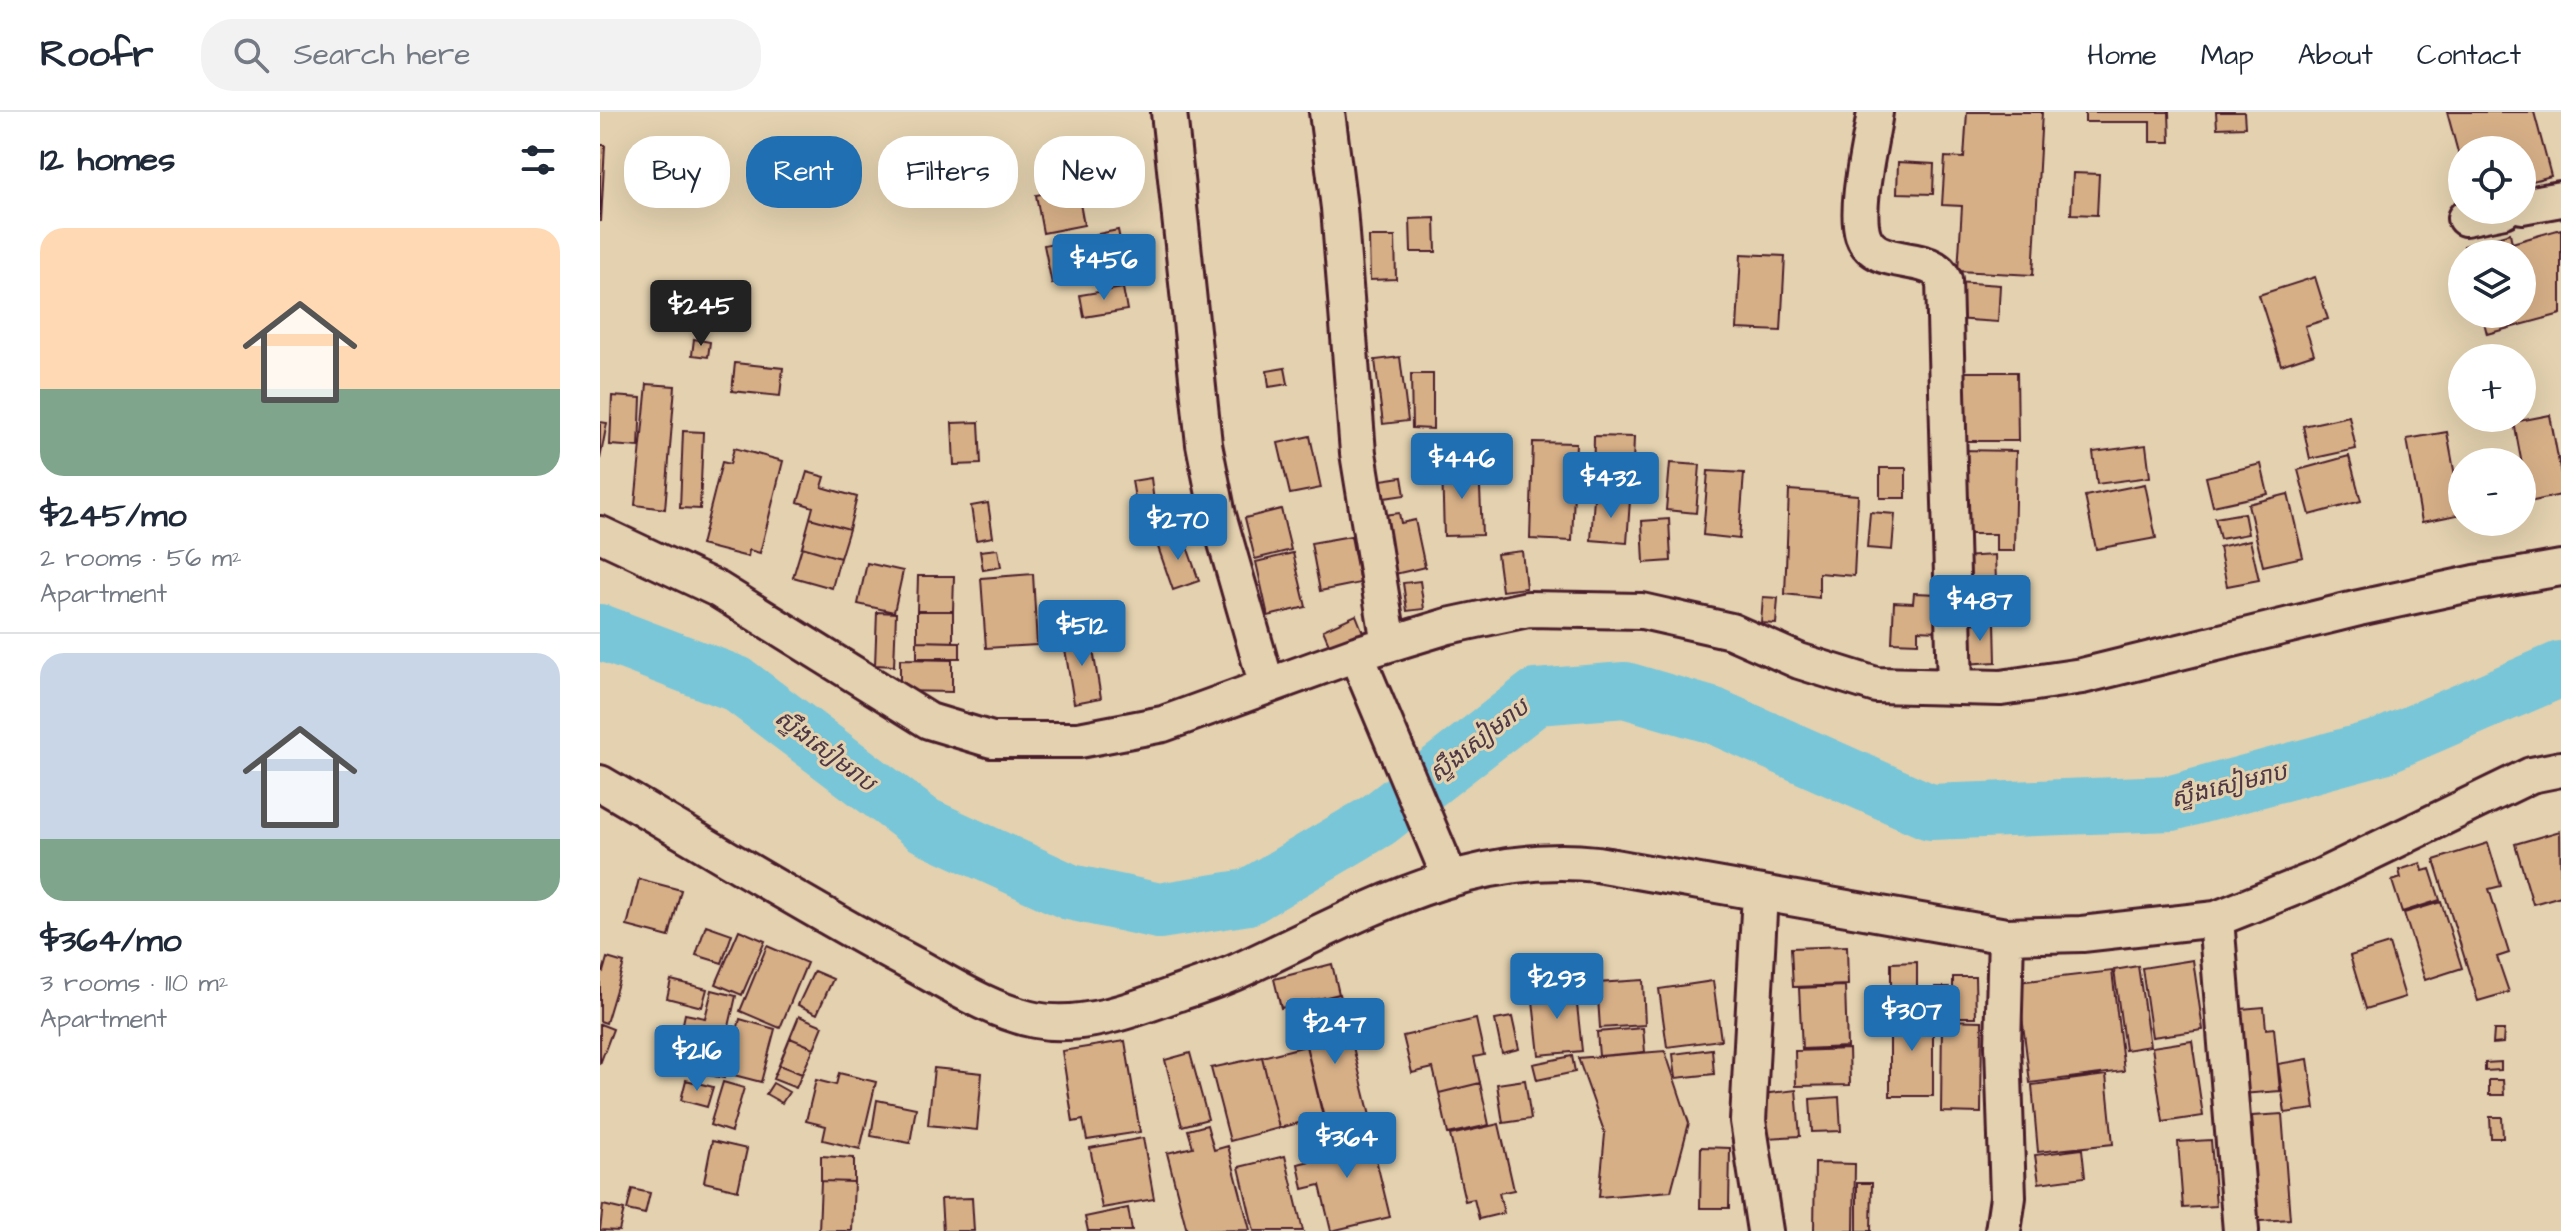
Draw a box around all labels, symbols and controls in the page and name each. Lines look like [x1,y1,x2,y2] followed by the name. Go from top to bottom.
[201,19,761,91] search box
[40,29,153,81] text: Roofr
[229,33,273,77] icon: search
[293,34,470,76] text: Search here
[2087,36,2157,75] text: Home
[2201,36,2254,75] text: Map
[2298,36,2373,75] text: About
[2417,36,2521,75] text: Contact
[40,136,175,184] text: 12 homes
[624,136,730,208] chip: Buy
[746,136,862,208] chip: Rent
[878,136,1018,208] chip: Filters
[1034,136,1145,208] chip: New
[2448,136,2536,536] map controls
[2448,136,2536,224] button: locate
[516,138,560,182] icon: filters
[1057,234,1151,302] pin: $456
[2448,240,2536,328] button: layers
[1071,242,1137,278] text: $456
[228,280,372,424] icon: home
[654,280,748,348] pin: $245
[668,288,734,324] text: $245
[2448,344,2536,432] button: +
[1415,433,1509,501] pin: $446
[1429,441,1495,477] text: $446
[2448,448,2536,536] button: −
[1564,452,1658,520] pin: $432
[1581,460,1641,496] text: $432
[40,492,187,540] text: $245/mo
[1131,494,1225,562] pin: $270
[1147,502,1209,538] text: $270
[40,540,242,576] text: 2 rooms · 56 m²
[1933,575,2027,643] pin: $487
[40,576,167,612] text: Apartment
[1947,583,2013,619] text: $487
[1035,600,1129,668] pin: $512
[1056,608,1108,644] text: $512
[1422,690,1538,791] water label: ស្ទឹងសៀមរាប
[767,702,884,801] water label: ស្ទឹងសៀមរាប
[228,705,372,849] icon: home
[2167,755,2292,817] water label: ស្ទឹងសៀមរាប
[40,917,182,965] text: $364/mo
[1510,953,1604,1021] pin: $293
[1528,961,1586,997] text: $293
[40,965,228,1001] text: 3 rooms · 110 m²
[1865,985,1959,1053] pin: $307
[1882,993,1942,1029] text: $307
[1288,998,1382,1066] pin: $247
[40,1001,167,1037] text: Apartment
[1303,1006,1367,1042] text: $247
[650,1025,744,1093] pin: $216
[673,1033,721,1069] text: $216
[1300,1112,1394,1180] pin: $364
[1316,1120,1378,1156] text: $364

